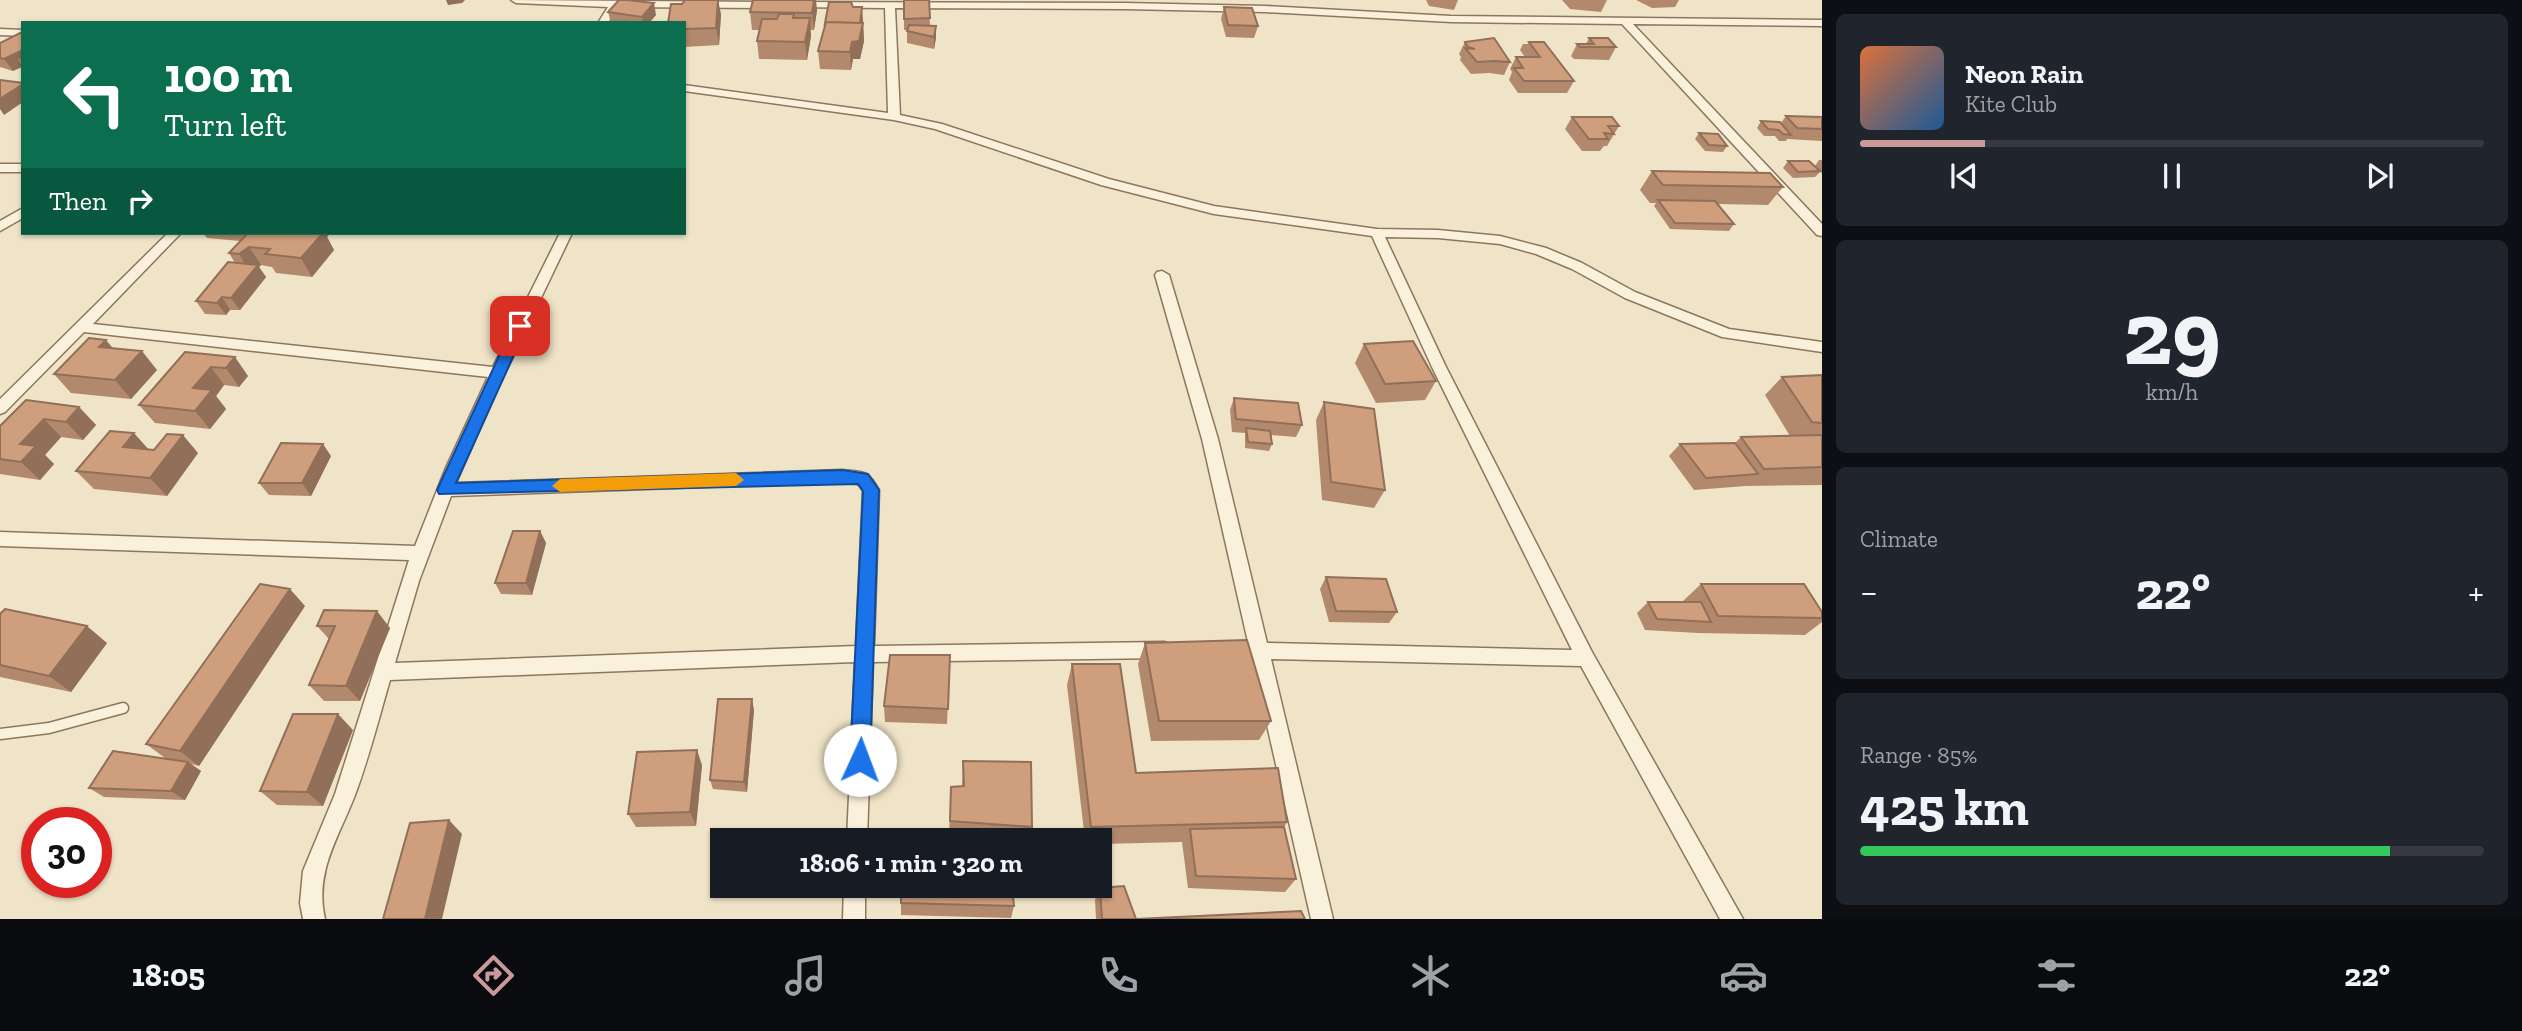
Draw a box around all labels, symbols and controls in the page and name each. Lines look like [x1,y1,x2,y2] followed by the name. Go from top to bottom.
[164,46,292,105] text: 100 m
[49,49,140,140] icon: left
[1965,58,2083,90] text: Neon Rain
[1965,90,2057,118] text: Kite Club
[164,106,286,144] text: Turn left
[1945,157,1983,195] icon: previous
[2153,157,2191,195] icon: pause
[2361,157,2399,195] icon: next
[121,182,159,220] icon: right
[49,185,107,217] text: Then
[2123,278,2221,387] text: 29
[490,296,550,356] pin
[501,307,539,345] icon: arrive
[2146,378,2198,406] text: km/h
[1860,525,1938,553] text: Climate
[2136,560,2210,622] text: 22°
[1860,569,1878,615] text: −
[2468,569,2484,615] text: +
[823,723,897,797] position arrow
[1860,741,1977,769] text: Range · 85%
[1860,776,2029,838] text: 425 km
[21,807,112,898] speed limit sign: 30
[799,847,1023,879] text: 18:06 · 1 min · 320 m
[469,951,518,1000] icon: directions
[781,951,830,1000] icon: music
[1094,951,1143,1000] icon: phone
[1406,951,1455,1000] icon: climate
[1719,951,1768,1000] icon: car
[2032,951,2081,1000] icon: filters
[132,956,205,994] text: 18:05
[2344,956,2390,994] text: 22°

